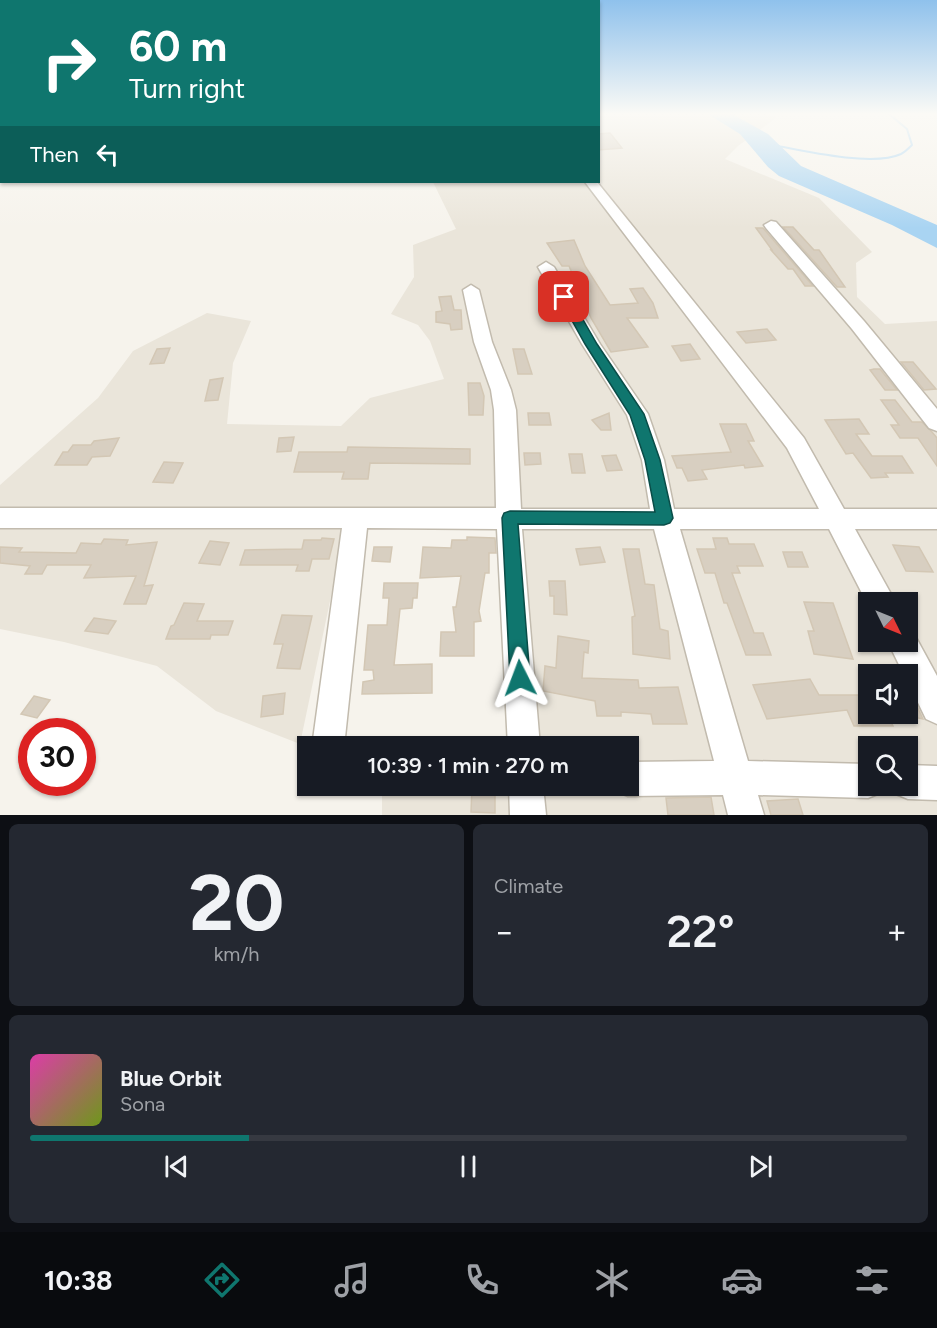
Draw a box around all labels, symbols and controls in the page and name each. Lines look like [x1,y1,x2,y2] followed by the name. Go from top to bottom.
[129,21,227,72] text: 60 m
[30,24,108,102] icon: right
[129,72,245,105] text: Turn right
[91,138,124,171] icon: left
[30,141,79,168] text: Then
[538,271,589,322] pin
[547,280,580,313] icon: arrive
[858,592,918,652] north arrow
[858,592,918,796] map controls
[488,646,552,710] position arrow
[858,664,918,724] button: sound
[18,718,96,796] speed limit sign: 30
[858,736,918,796] button: search
[367,752,569,779] text: 10:39 · 1 min · 270 m
[189,856,284,950] text: 20
[494,874,563,898] text: Climate
[666,904,735,958] text: 22°
[494,912,515,951] text: −
[886,912,907,951] text: +
[214,942,259,966] text: km/h
[120,1065,222,1092] text: Blue Orbit
[120,1092,165,1116] text: Sona
[160,1150,193,1183] icon: previous
[452,1150,485,1183] icon: pause
[744,1150,777,1183] icon: next
[201,1259,243,1301] icon: directions
[331,1259,373,1301] icon: music
[461,1259,503,1301] icon: phone
[591,1259,633,1301] icon: climate
[721,1259,763,1301] icon: car
[851,1259,893,1301] icon: filters
[44,1264,113,1297] text: 10:38

